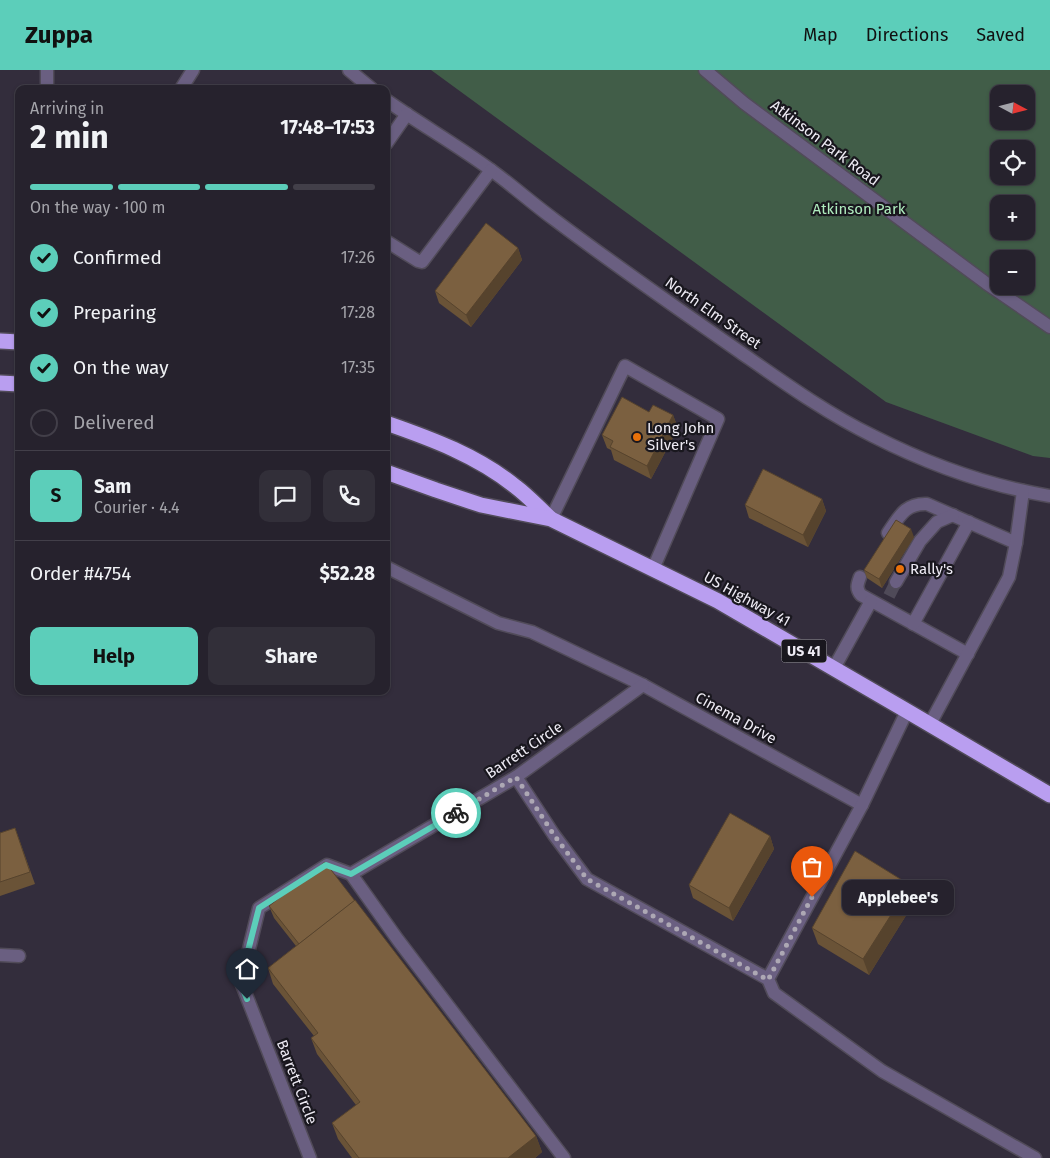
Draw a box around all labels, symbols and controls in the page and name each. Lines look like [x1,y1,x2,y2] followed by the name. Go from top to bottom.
[25,21,93,49] text: Zuppa
[803,24,838,46] text: Map
[866,24,948,46] text: Directions
[976,24,1025,46] text: Saved
[990,85,1035,130] north arrow
[990,85,1035,295] map controls
[767,96,883,190] street label: Atkinson Park Road
[30,99,104,118] text: Arriving in
[280,116,375,139] text: 17:48–17:53
[30,118,109,156] text: 2 min
[990,140,1035,185] button: locate
[990,195,1035,240] button: +
[30,198,165,217] text: On the way · 100 m
[813,200,906,218] park label: Atkinson Park
[30,244,58,272] icon: check
[73,246,162,269] text: Confirmed
[341,248,375,267] text: 17:26
[990,250,1035,295] button: −
[662,273,765,353] street label: North Elm Street
[30,299,58,327] icon: check
[73,301,156,324] text: Preparing
[340,303,375,322] text: 17:28
[30,354,58,382] icon: check
[73,356,169,379] text: On the way
[341,358,375,377] text: 17:35
[73,411,155,434] text: Delivered
[647,419,714,454] place label: Long John Silver's
[631,431,643,443] marker: Long John Silver's
[259,470,311,522] button: chat
[323,470,375,522] button: phone
[94,475,131,498] text: Sam
[51,484,61,507] text: S
[94,498,180,517] text: Courier · 4.4
[910,560,953,578] place label: Rally's
[30,562,131,585] text: Order #4754
[319,562,375,585] text: $52.28
[894,563,906,575] marker: Rally's
[700,568,794,630] street label: US Highway 41
[30,627,198,685] button: Help
[208,627,375,685] button: Share
[782,640,826,662] road number: US 41
[692,688,780,748] street label: Cinema Drive
[482,718,566,782] street label: Barrett Circle
[431,788,481,838] courier
[442,799,470,827] icon: bike
[791,846,833,897] pin
[798,853,826,881] icon: bag
[842,880,954,914] callout: Applebee's
[858,888,938,907] text: Applebee's
[226,948,268,999] pin
[233,955,261,983] icon: home
[273,1037,321,1127] street label: Barrett Circle

